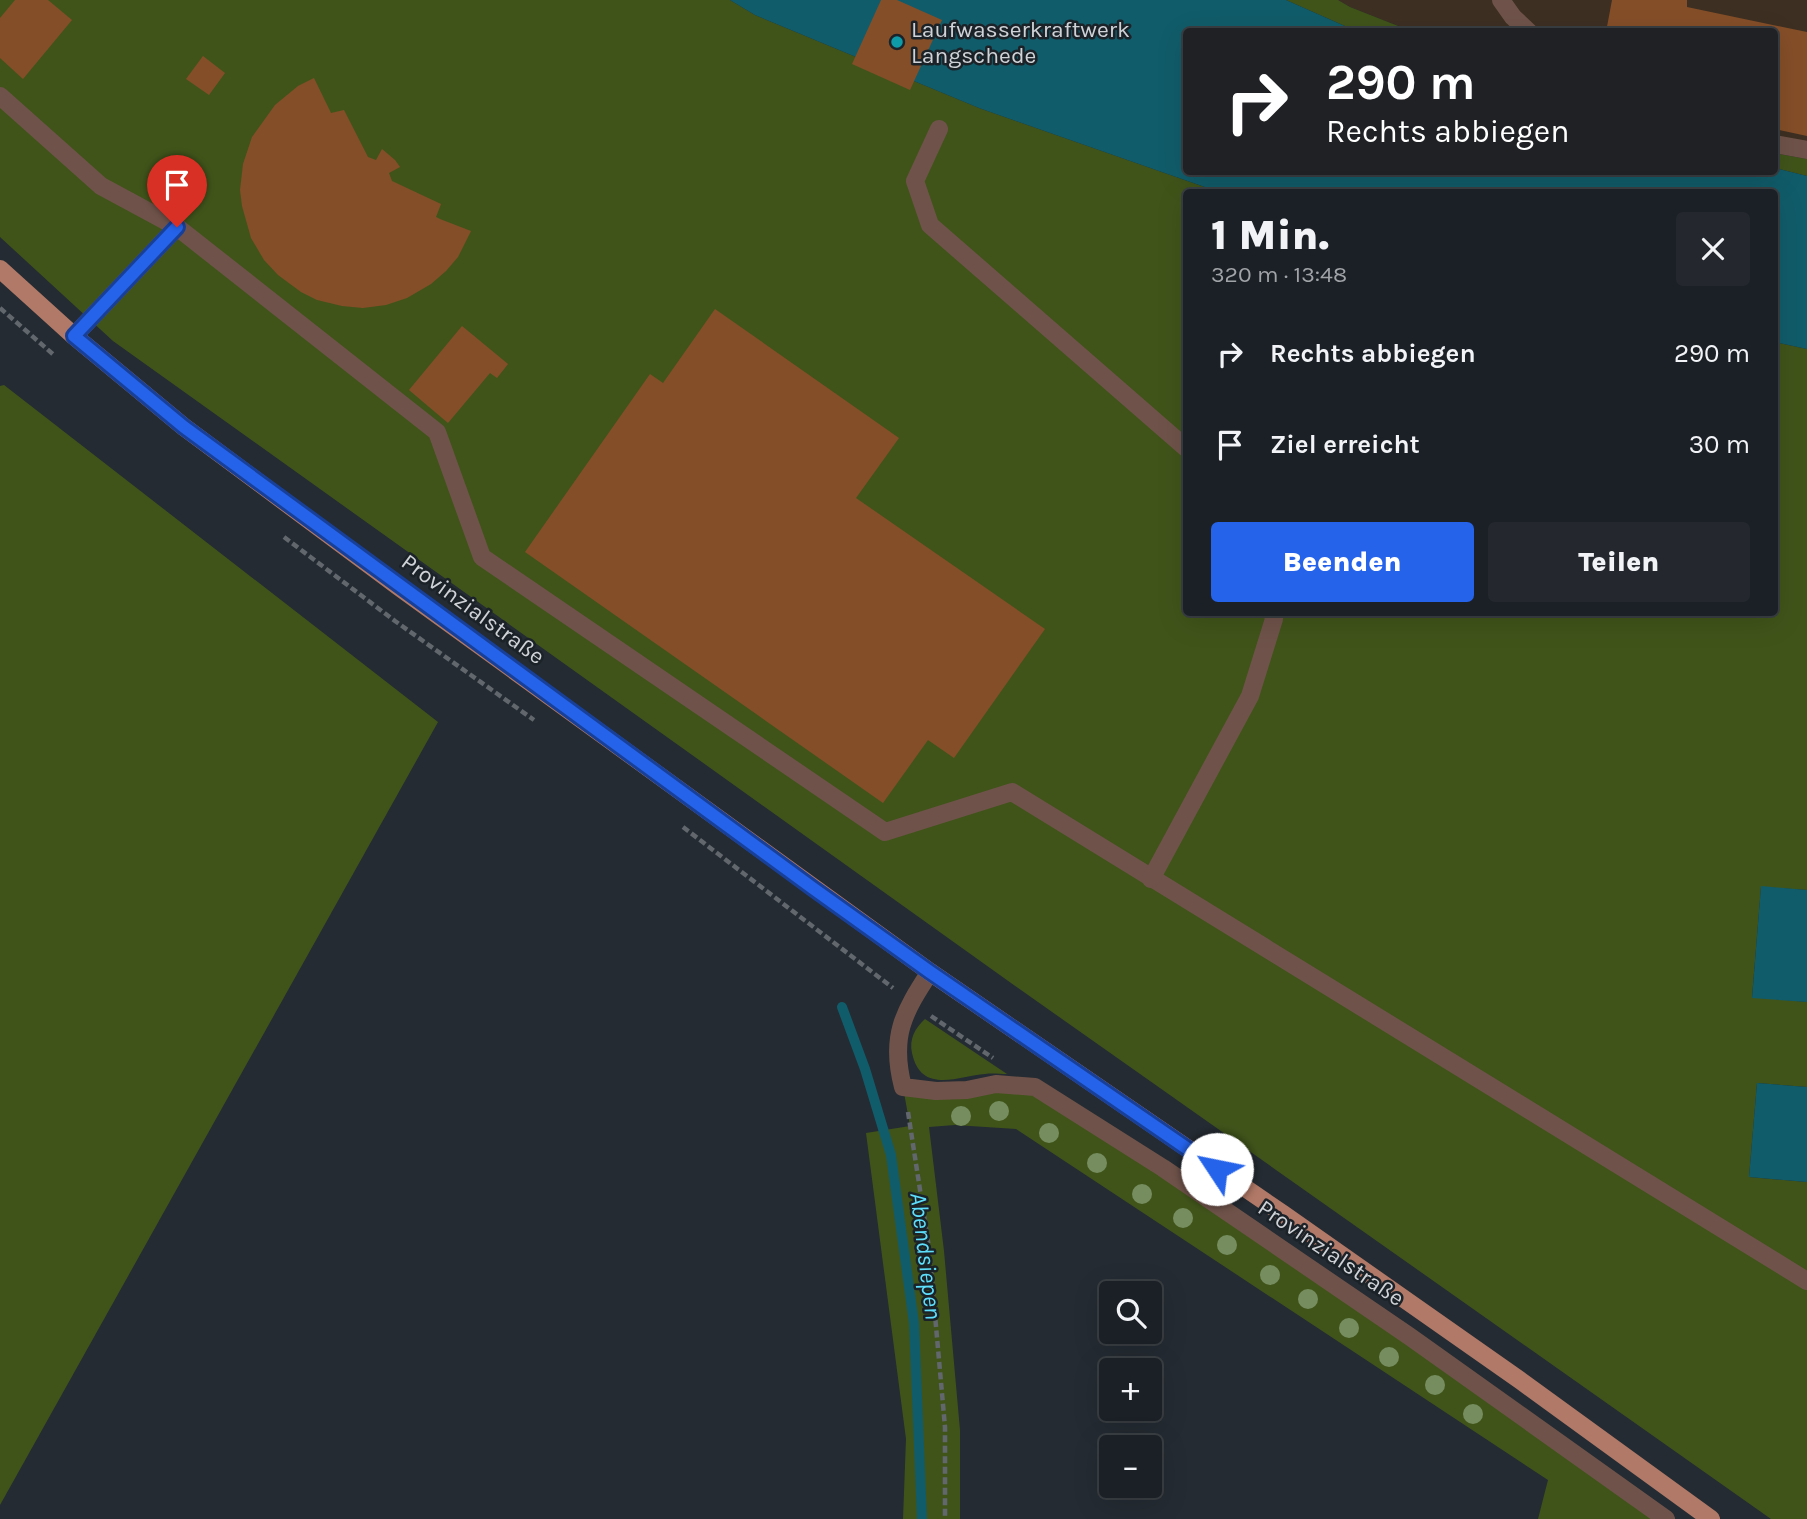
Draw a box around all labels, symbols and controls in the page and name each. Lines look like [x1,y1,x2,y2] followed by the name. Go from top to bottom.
[911,16,1130,69] place label: Laufwasserkraftwerk Langschede
[889,34,905,50] marker: Laufwasserkraftwerk Langschede
[1326,54,1475,111] text: 290 m
[1211,56,1302,147] icon: right
[1326,113,1570,150] text: Rechts abbiegen
[147,155,207,227] pin
[158,166,196,204] icon: arrive
[1211,210,1329,260] text: 1 Min.
[1676,212,1750,286] button: close
[1211,261,1347,288] text: 320 m · 13:48
[1211,335,1249,373] icon: right
[1270,338,1476,369] text: Rechts abbiegen
[1674,338,1750,369] text: 290 m
[1211,426,1249,464] icon: arrive
[1270,429,1420,460] text: Ziel erreicht
[1689,429,1750,460] text: 30 m
[1211,522,1474,602] button: Beenden
[1488,522,1750,602] button: Teilen
[396,548,550,670] street label: Provinzialstraße
[1180,1132,1254,1206] position arrow
[904,1191,948,1321] water label: Abendsiepen
[1253,1194,1409,1312] street label: Provinzialstraße
[1099,1281,1162,1498] map controls
[1099,1281,1162,1344] button: search
[1099,1358,1162,1421] button: +
[1099,1435,1162,1498] button: −

